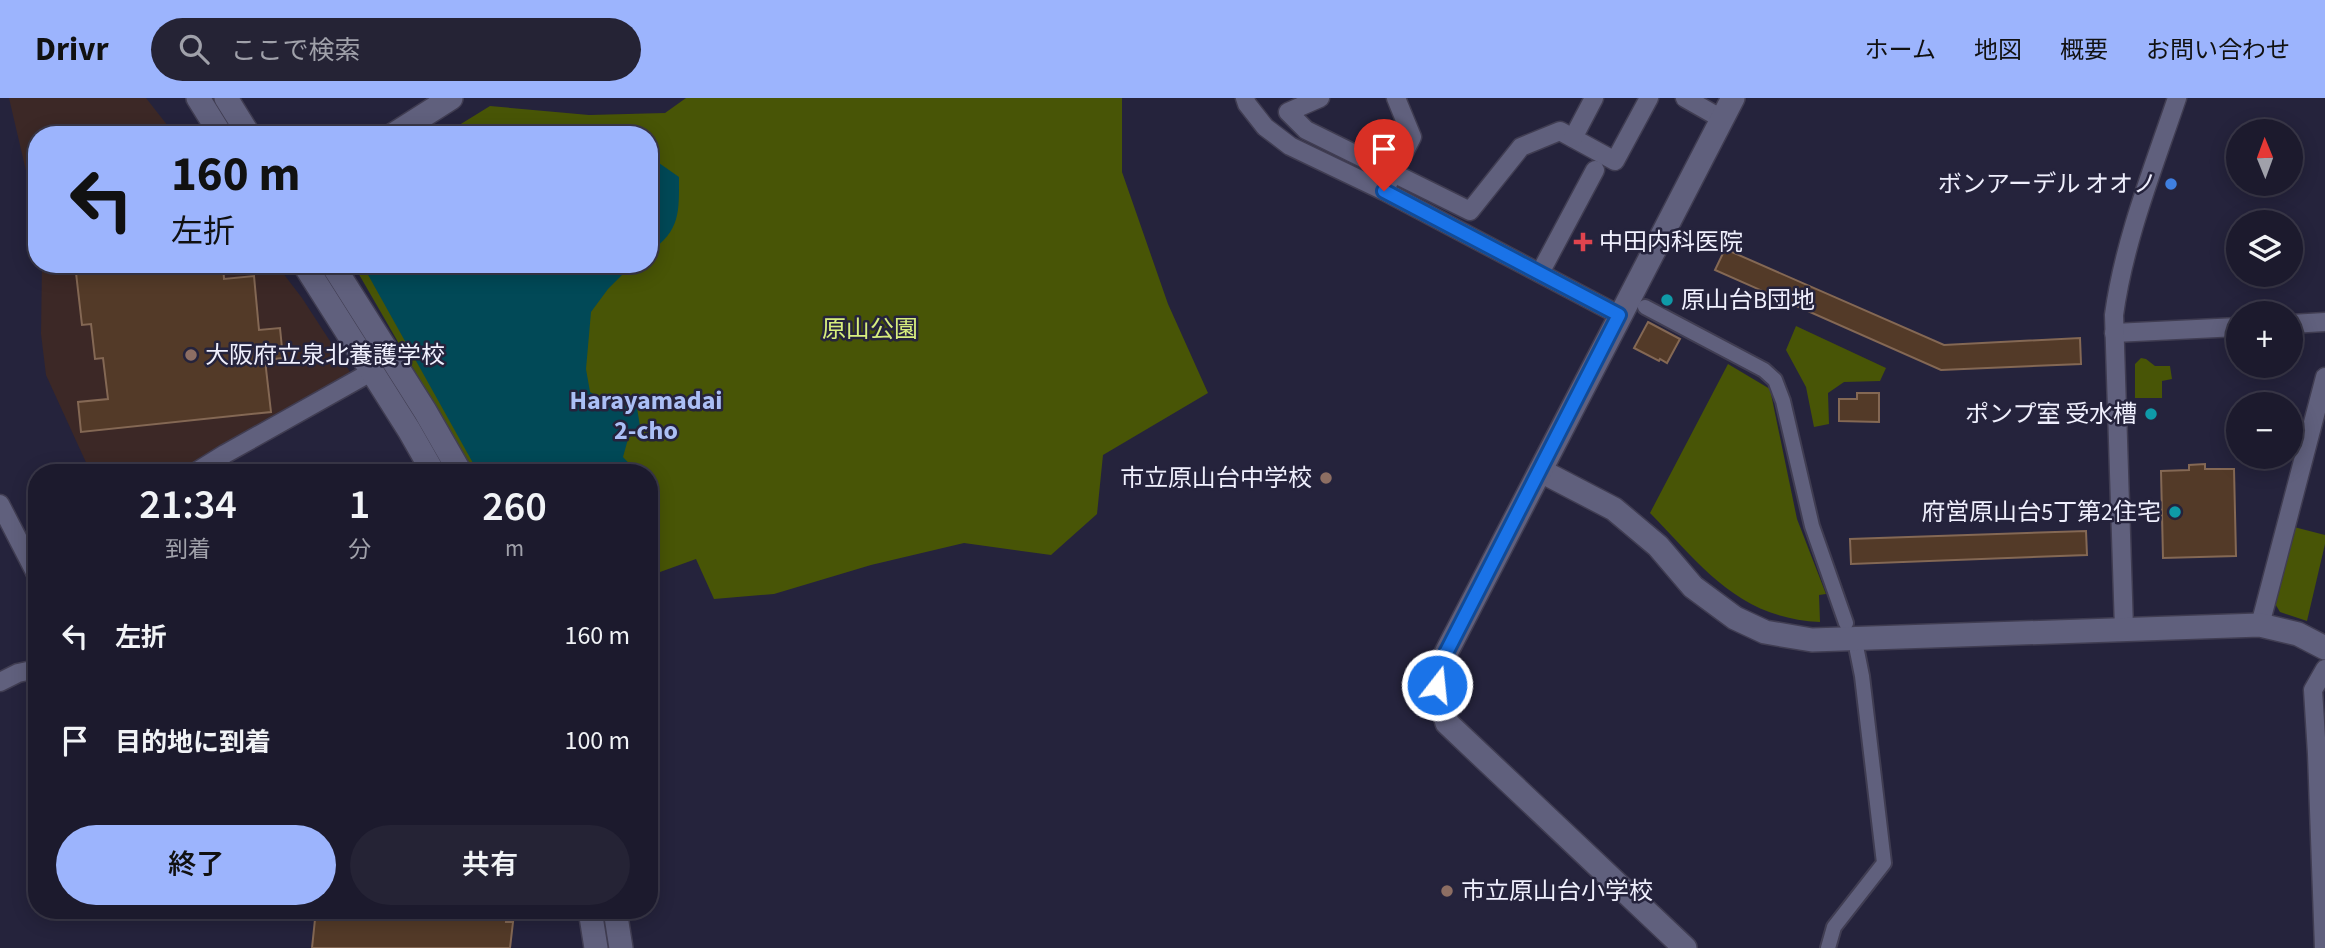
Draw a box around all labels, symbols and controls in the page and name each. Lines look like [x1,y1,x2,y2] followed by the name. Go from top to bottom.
[151,18,641,81] search box
[35,26,109,73] text: Drivr
[175,30,213,68] icon: search
[231,32,361,69] text: ここで検索
[1865,33,1936,68] text: ホーム
[1974,33,2022,68] text: 地図
[2060,33,2108,68] text: 概要
[2146,33,2290,68] text: お問い合わせ
[1354,119,1414,191] pin
[2226,119,2303,196] north arrow
[2226,119,2303,469] map controls
[1365,130,1403,168] icon: arrive
[171,140,300,210] text: 160 m
[56,154,147,245] icon: left
[1938,167,2157,202] place label: ボンアーデル オオノ
[2163,176,2179,192] marker: ボンアーデル オオノ
[171,209,235,255] text: 左折
[2226,210,2303,287] button: layers
[1599,225,1743,260] place label: 中田内科医院
[1573,232,1593,252] marker: 中田内科医院
[1681,283,1815,318] place label: 原山台B団地
[1659,292,1675,308] marker: 原山台B団地
[2226,301,2303,378] button: +
[822,312,918,347] park label: 原山公園
[205,338,445,373] place label: 大阪府立泉北養護学校
[183,347,199,363] marker: 大阪府立泉北養護学校
[569,382,723,449] district label: Harayamadai 2-cho
[2226,392,2303,469] button: −
[1965,397,2137,432] place label: ポンプ室 受水槽
[2143,406,2159,422] marker: ポンプ室 受水槽
[1120,461,1312,496] place label: 市立原山台中学校
[1318,470,1334,486] marker: 市立原山台中学校
[139,475,237,535] text: 21:34
[349,475,370,535] text: 1
[482,477,547,537] text: 260
[1921,495,2161,530] place label: 府営原山台5丁第2住宅
[2167,504,2183,520] marker: 府営原山台5丁第2住宅
[505,532,524,565] text: m
[165,533,211,566] text: 到着
[348,533,371,566] text: 分
[56,617,94,655] icon: left
[564,617,630,654] text: 160 m
[115,619,167,656] text: 左折
[1400,648,1474,722] position arrow
[56,722,94,760] icon: arrive
[564,722,630,759] text: 100 m
[115,724,271,761] text: 目的地に到着
[56,825,336,905] button: 終了
[350,825,630,905] button: 共有
[1461,874,1653,909] place label: 市立原山台小学校
[1439,883,1455,899] marker: 市立原山台小学校

